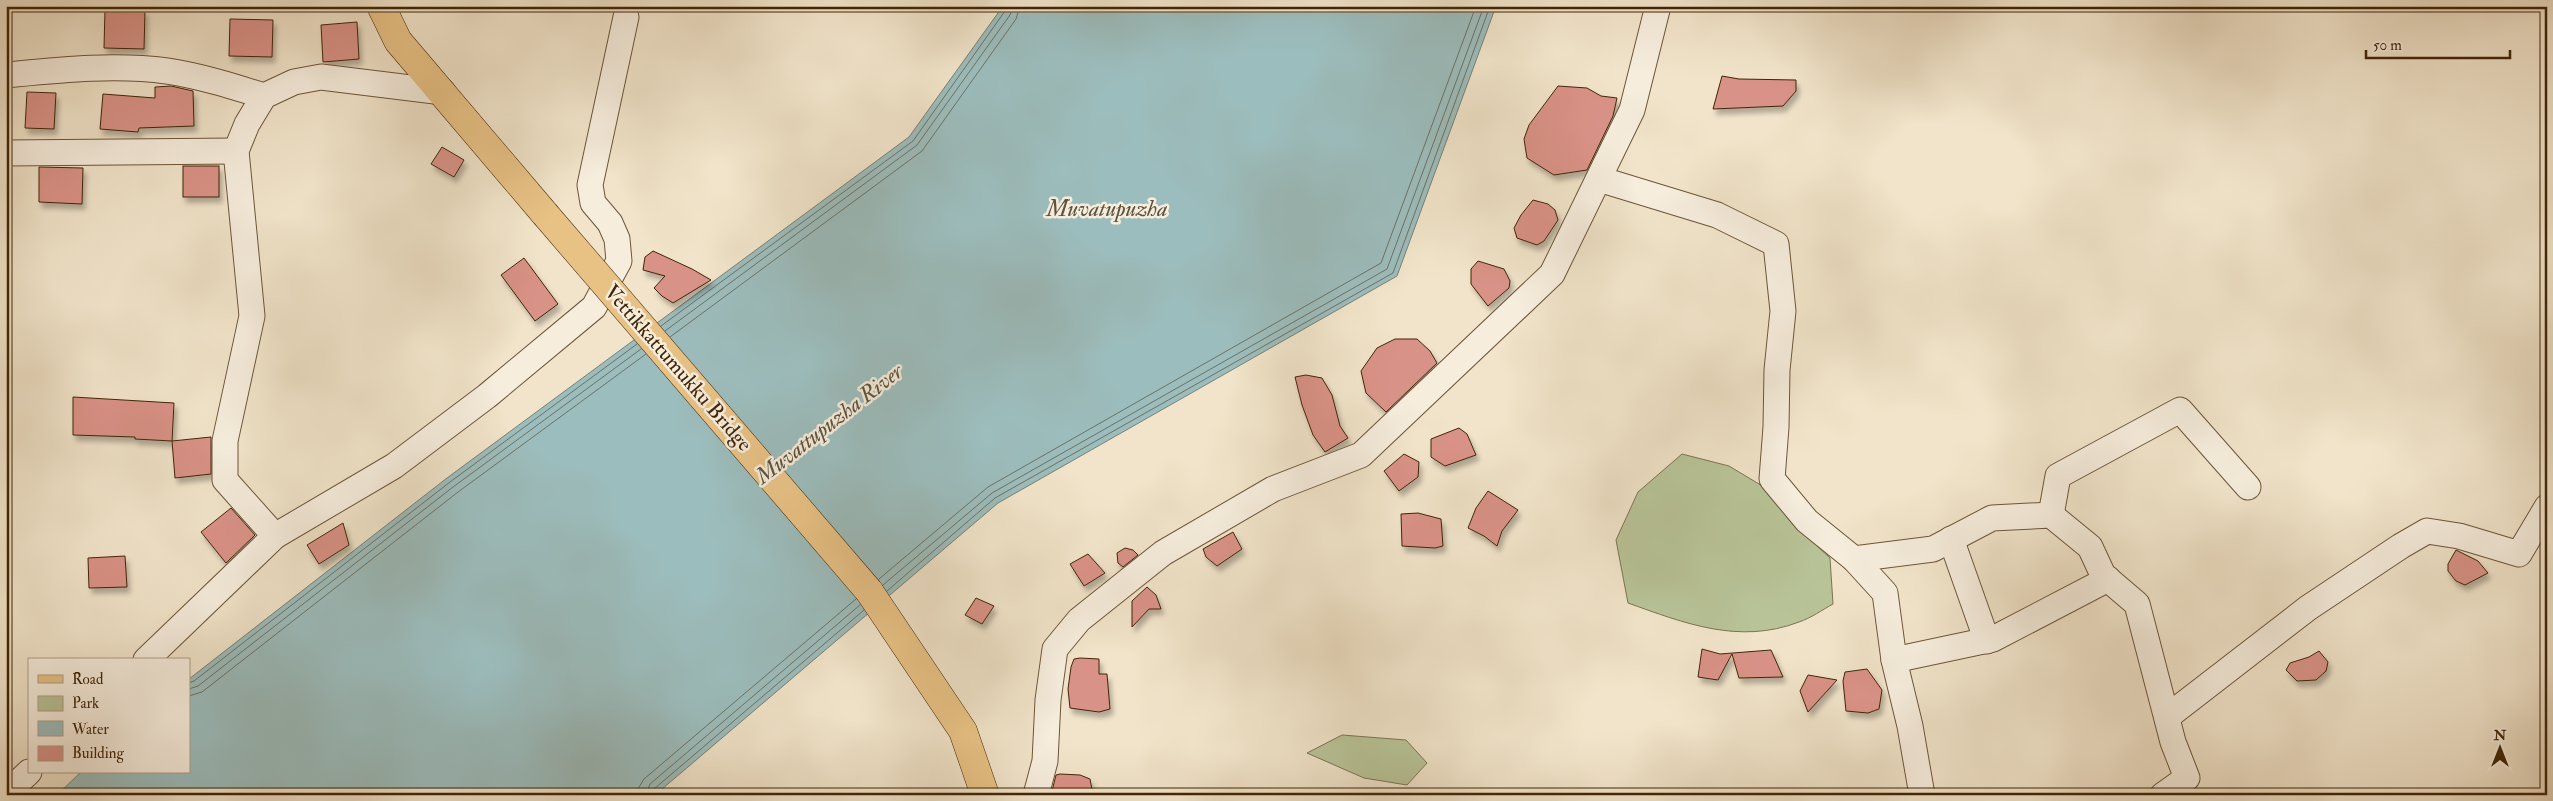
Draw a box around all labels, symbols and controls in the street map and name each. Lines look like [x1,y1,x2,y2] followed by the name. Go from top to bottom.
[2366,28,2509,60] scale bar
[2373,36,2402,55] text: 50 m
[1045,195,1167,223] water label: Muvatupuzha
[598,279,758,457] street label: Vettikkattumukku Bridge
[748,357,910,492] water label: Muvattupuzha River
[28,658,190,774] legend
[72,670,104,689] text: Road
[72,694,99,713] text: Park
[71,720,109,739] text: Water
[2476,724,2526,774] north arrow
[2493,727,2507,744] text: N
[72,744,124,763] text: Building

